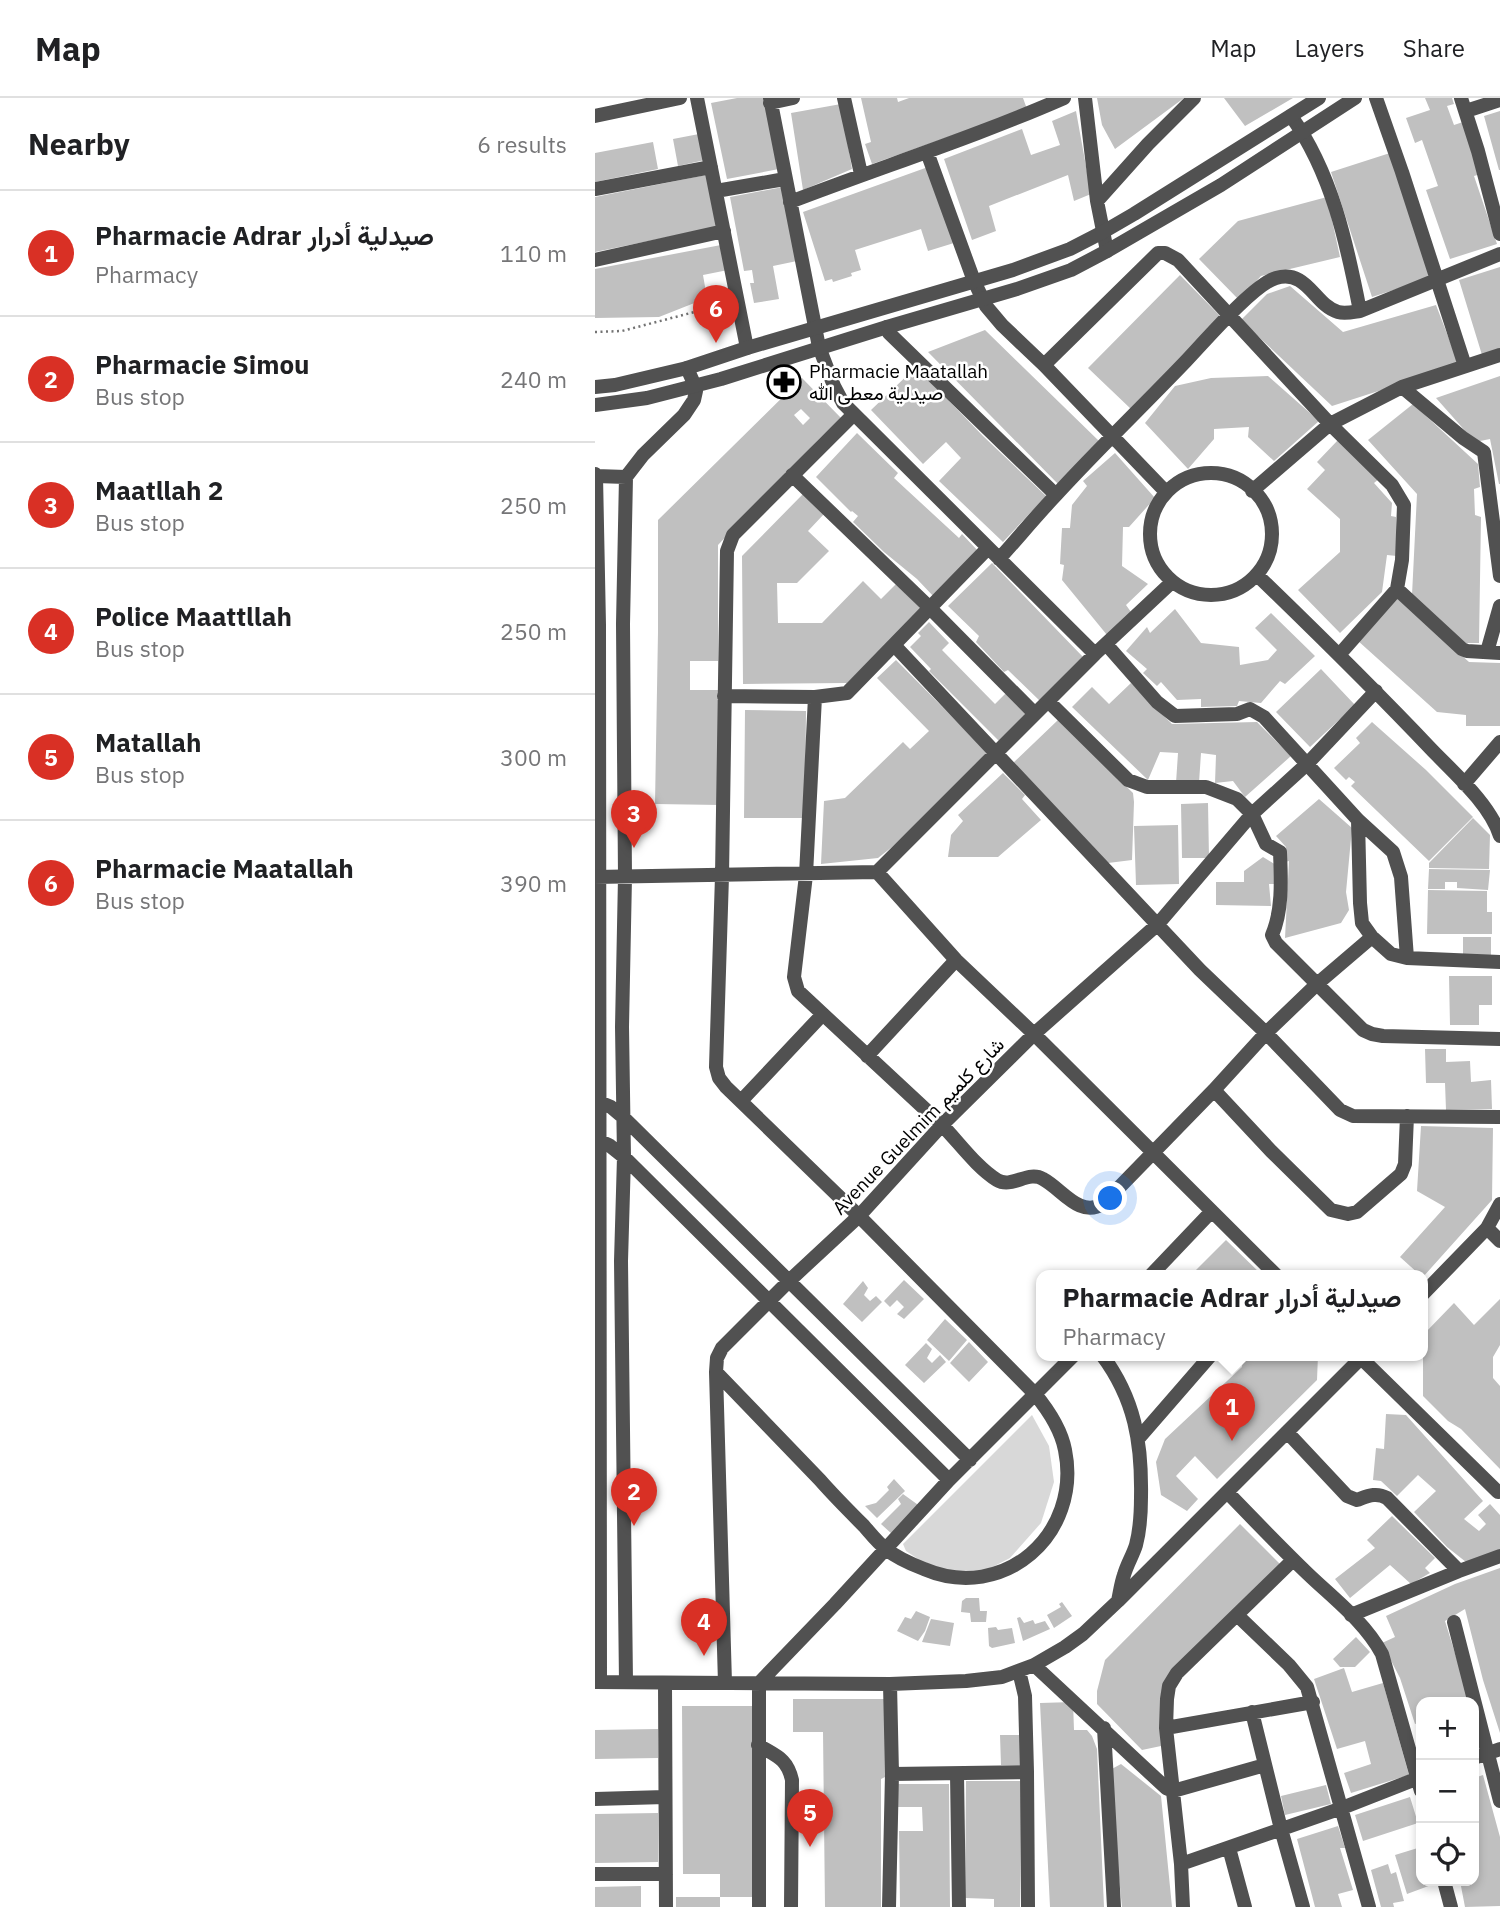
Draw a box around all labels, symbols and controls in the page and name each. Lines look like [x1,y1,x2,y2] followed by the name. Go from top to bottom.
[35,27,101,70] text: Map
[1210,32,1257,64] text: Map
[1295,32,1365,64] text: Layers
[1403,32,1465,64] text: Share
[28,124,130,163] text: Nearby
[477,129,567,159] text: 6 results
[95,218,434,252] text: Pharmacie Adrar صيدلية أدرار
[44,238,58,268] text: 1
[500,238,567,268] text: 110 m
[95,259,198,289] text: Pharmacy
[693,285,739,343] pin: 6
[95,347,310,381] text: Pharmacie Simou
[809,359,988,405] place label: Pharmacie Maatallah صيدلية معطى الله
[765,363,803,401] pharmacy icon: Pharmacie Maatallah صيدلية معطى الله
[44,364,58,394] text: 2
[500,364,567,394] text: 240 m
[95,381,185,411] text: Bus stop
[95,473,223,507] text: Maatllah 2
[44,490,58,520] text: 3
[500,490,567,520] text: 250 m
[95,507,185,537] text: Bus stop
[95,599,292,633] text: Police Maattllah
[44,616,58,646] text: 4
[500,616,567,646] text: 250 m
[95,633,185,663] text: Bus stop
[95,725,202,759] text: Matallah
[44,742,58,772] text: 5
[500,742,567,772] text: 300 m
[95,759,185,789] text: Bus stop
[611,790,657,848] pin: 3
[95,851,354,885] text: Pharmacie Maatallah
[44,868,58,898] text: 6
[500,868,567,898] text: 390 m
[95,885,185,915] text: Bus stop
[827,1032,1010,1220] street label: Avenue Guelmim شارع كلميم
[1093,1181,1127,1215] your location
[1036,1270,1428,1361] popup
[1063,1280,1401,1314] text: Pharmacie Adrar صيدلية أدرار
[1063,1321,1166,1351] text: Pharmacy
[1209,1383,1255,1441] pin: 1
[611,1468,657,1526] pin: 2
[681,1598,727,1656] pin: 4
[1416,1697,1479,1886] map controls
[1416,1697,1479,1760] button: +
[1416,1760,1479,1823] button: −
[787,1789,833,1847] pin: 5
[1416,1823,1479,1886] button: locate

